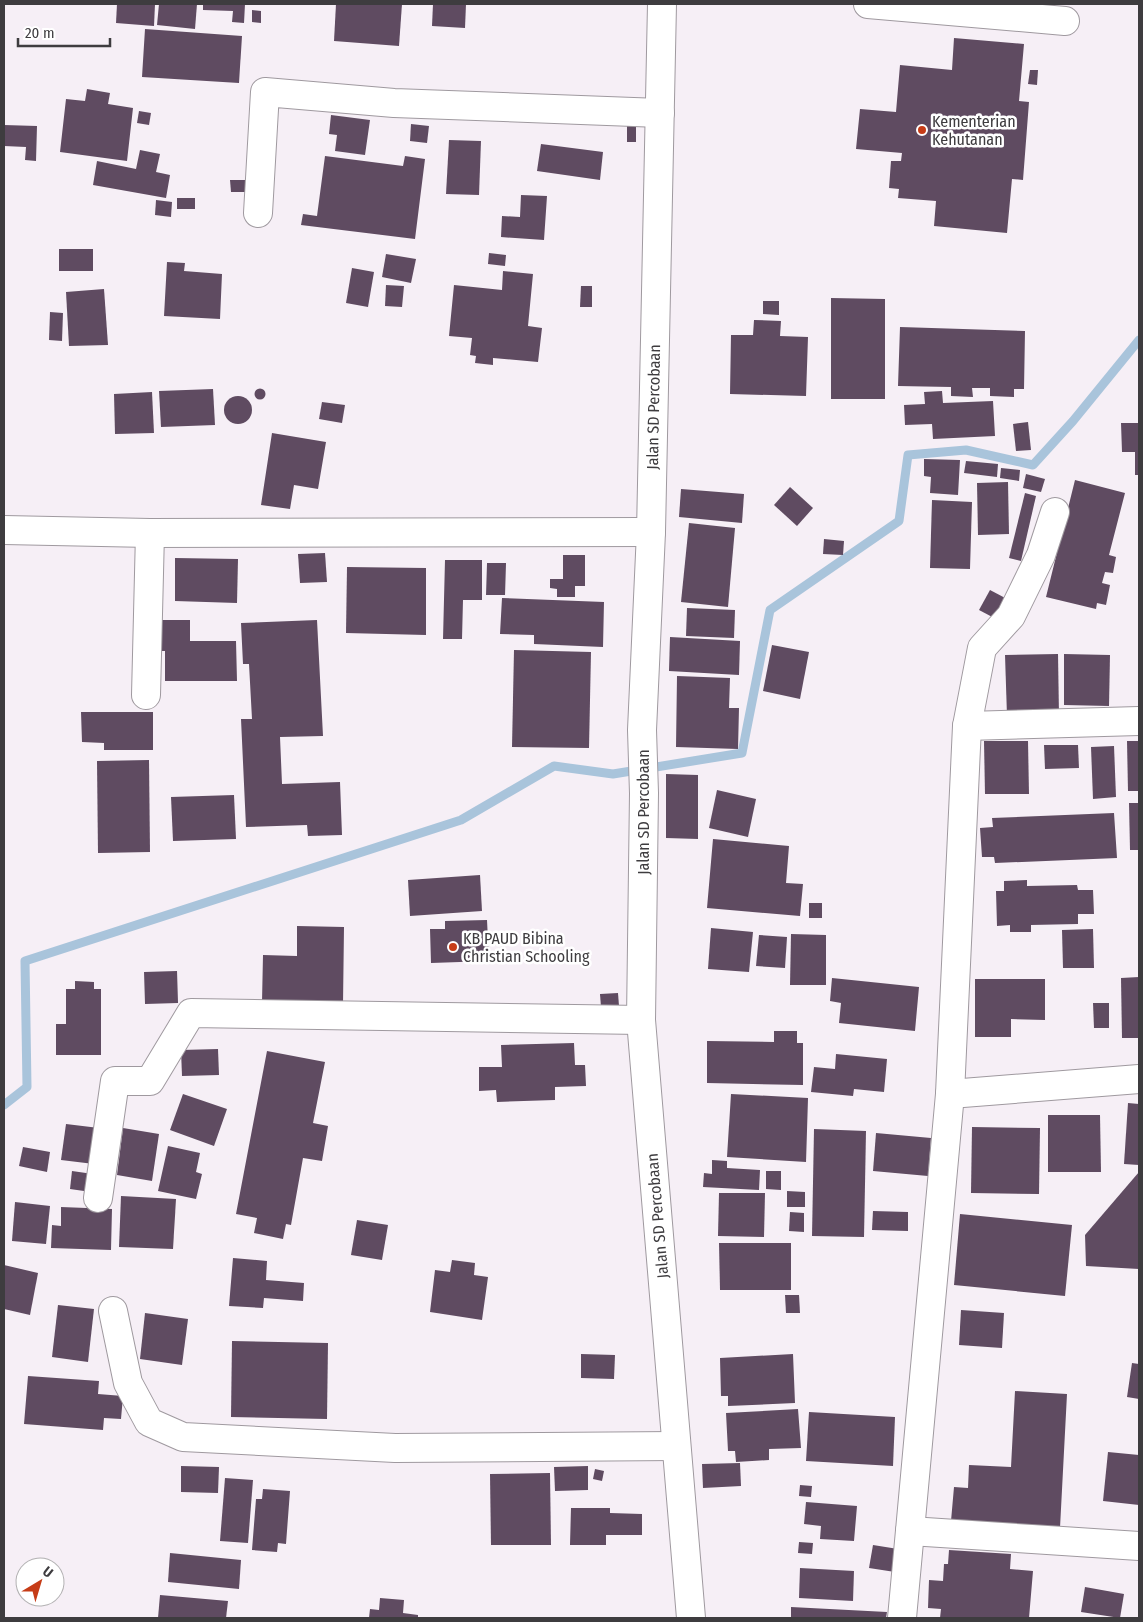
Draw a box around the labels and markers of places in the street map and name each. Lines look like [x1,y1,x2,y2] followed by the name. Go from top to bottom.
[932,112,1016,149] place label: Kementerian Kehutanan
[916,124,928,136] marker: Kementerian Kehutanan
[463,929,590,966] place label: KB PAUD Bibina Christian Schooling
[447,941,459,953] marker: KB PAUD Bibina Christian Schooling

